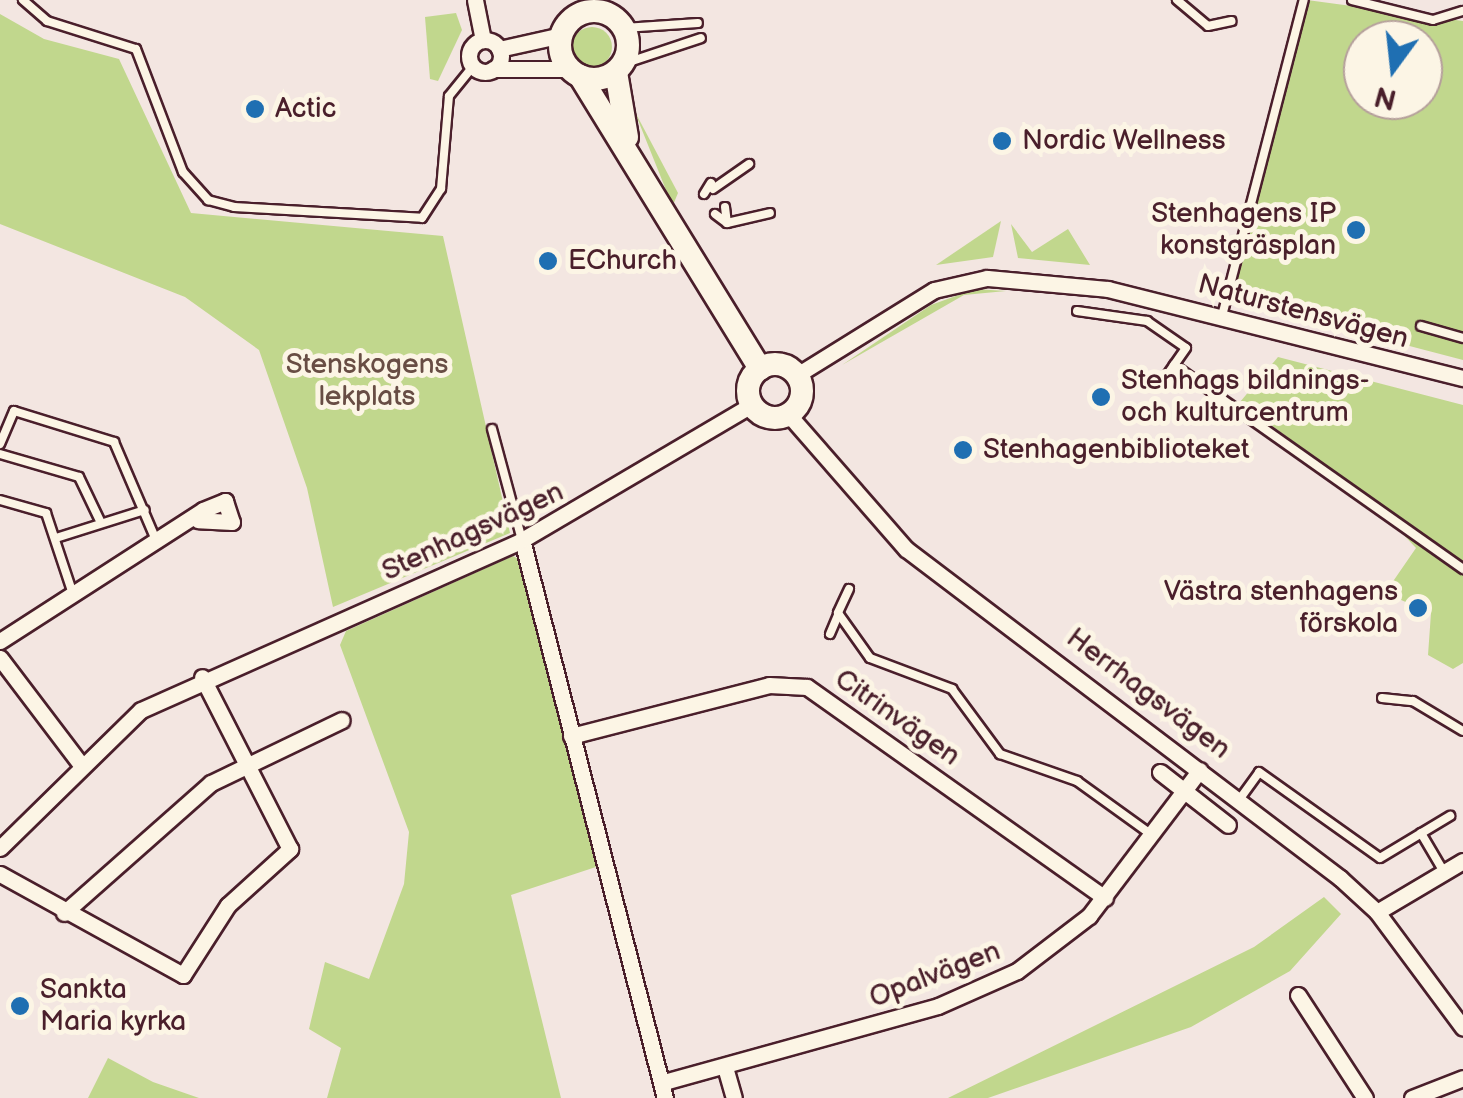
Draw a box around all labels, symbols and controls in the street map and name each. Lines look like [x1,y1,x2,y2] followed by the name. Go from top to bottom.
[1343,20,1443,120] north arrow
[1371,79,1400,116] text: N
[275,92,336,126] place label: Actic
[244,98,266,120] marker: Actic
[1022,124,1227,158] place label: Nordic Wellness
[991,130,1013,152] marker: Nordic Wellness
[1151,197,1336,263] place label: Stenhagens IP konstgräsplan
[1345,219,1367,241] marker: Stenhagens IP konstgräsplan
[568,244,677,278] place label: EChurch
[537,250,559,272] marker: EChurch
[1194,268,1412,356] street label: Naturstensvägen
[286,348,448,414] park label: Stenskogens lekplats
[1121,364,1370,430] place label: Stenhags bildnings- och kulturcentrum
[1090,386,1112,408] marker: Stenhags bildnings- och kulturcentrum
[983,433,1250,467] place label: Stenhagenbiblioteket
[952,439,974,461] marker: Stenhagenbiblioteket
[377,475,569,589] street label: Stenhagsvägen
[1164,575,1398,641] place label: Västra stenhagens förskola
[1407,597,1429,619] marker: Västra stenhagens förskola
[1060,622,1236,766] street label: Herrhagsvägen
[828,663,966,773] street label: Citrinvägen
[865,935,1005,1015] street label: Opalvägen
[40,973,186,1039] place label: Sankta Maria kyrka
[9,995,31,1017] marker: Sankta Maria kyrka

